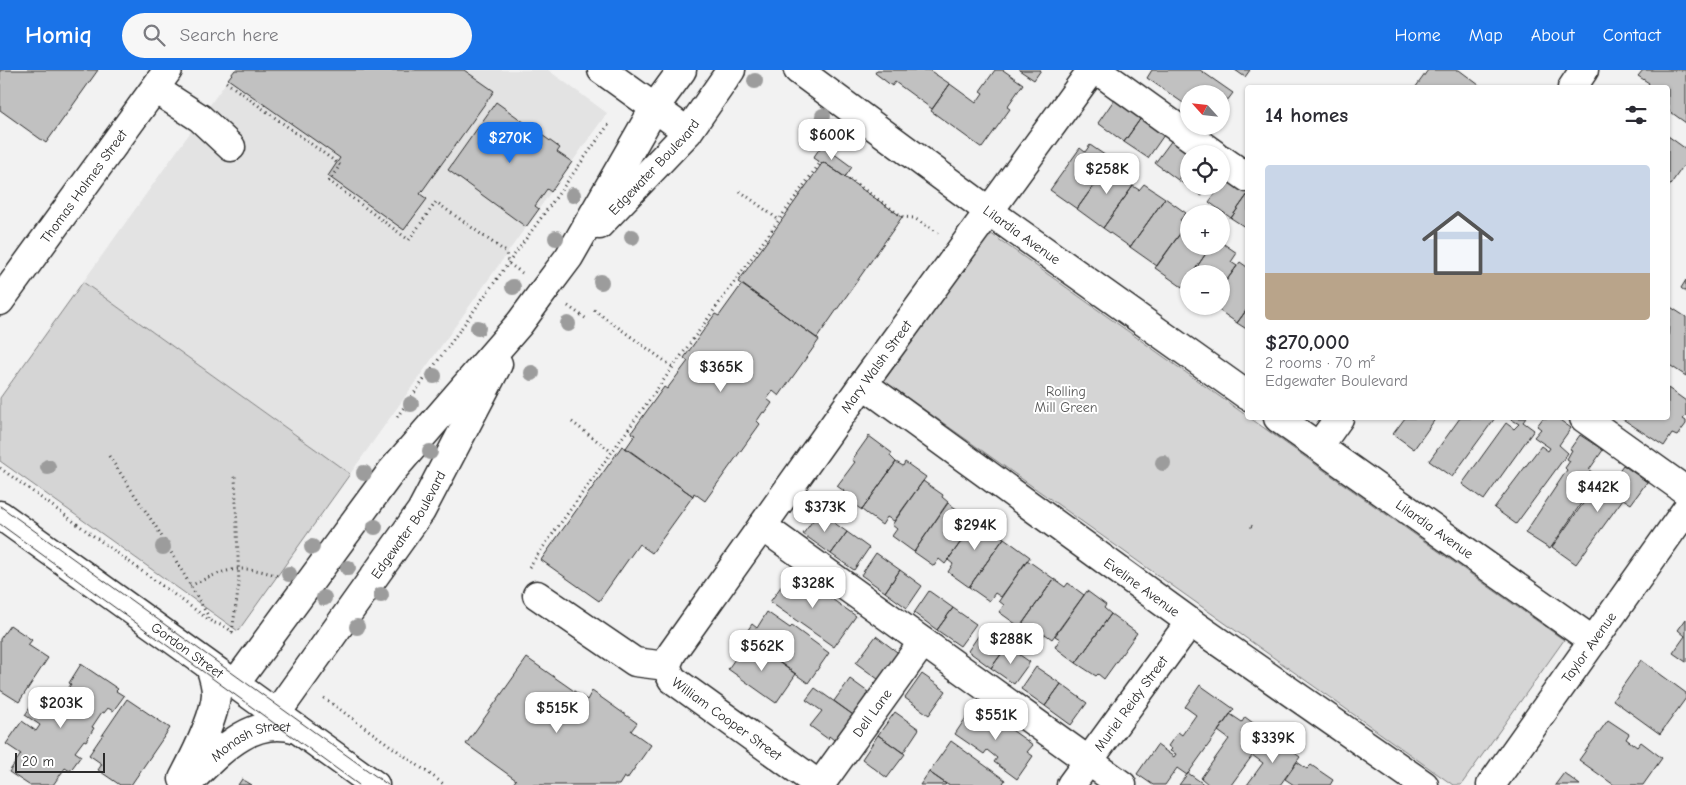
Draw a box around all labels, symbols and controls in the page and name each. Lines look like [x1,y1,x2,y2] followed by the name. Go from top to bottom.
[122,13,472,58] search box
[25,21,92,49] text: Homiq
[140,21,168,49] icon: search
[180,24,279,46] text: Search here
[1394,25,1441,46] text: Home
[1469,25,1503,46] text: Map
[1531,25,1575,46] text: About
[1603,25,1661,46] text: Contact
[1180,85,1230,135] north arrow
[1180,85,1230,315] map controls
[1622,101,1650,129] icon: filters
[1265,103,1348,127] text: 14 homes
[605,116,703,218] street label: Edgewater Boulevard
[797,118,867,161] pin: $600K
[475,122,545,164] pin: $270K
[37,125,131,246] street label: Thomas Holmes Street
[809,126,855,144] text: $600K
[489,129,531,147] text: $270K
[1180,145,1230,195] button: locate
[1072,152,1142,195] pin: $258K
[1085,160,1129,178] text: $258K
[1413,198,1503,288] icon: home
[980,201,1064,268] street label: Lilardia Avenue
[1180,205,1230,255] button: +
[1180,265,1230,315] button: −
[837,316,916,416] street label: Mary Walsh Street
[1265,330,1349,354] text: $270,000
[686,350,756,393] pin: $365K
[1265,354,1375,372] text: 2 rooms · 70 m²
[699,358,743,376] text: $365K
[1265,372,1408,390] text: Edgewater Boulevard
[1035,383,1097,416] park label: Rolling Mill Green
[367,468,449,582] street label: Edgewater Boulevard
[1563,470,1633,513] pin: $442K
[1577,478,1619,496] text: $442K
[790,490,860,533] pin: $373K
[1393,496,1477,562] street label: Lilardia Avenue
[804,498,846,516] text: $373K
[940,508,1010,551] pin: $294K
[954,516,996,534] text: $294K
[1101,554,1183,620] street label: Eveline Avenue
[778,566,848,609] pin: $328K
[792,574,834,592] text: $328K
[1558,608,1620,686] street label: Taylor Avenue
[148,618,228,682] street label: Gordon Street
[976,622,1046,665] pin: $288K
[727,630,797,672] pin: $562K
[990,630,1033,648] text: $288K
[740,637,784,655] text: $562K
[1090,651,1172,755] street label: Muriel Reidy Street
[669,673,786,764] street label: William Cooper Street
[849,685,895,740] street label: Dell Lane
[26,686,96,729] pin: $203K
[522,692,592,734] pin: $515K
[39,694,83,712] text: $203K
[961,698,1031,741] pin: $551K
[536,699,578,717] text: $515K
[975,706,1017,724] text: $551K
[207,717,293,765] street label: Monash Street
[1238,722,1308,764] pin: $339K
[1252,729,1294,747] text: $339K
[15,750,105,773] scale bar
[22,753,54,770] text: 20 m

